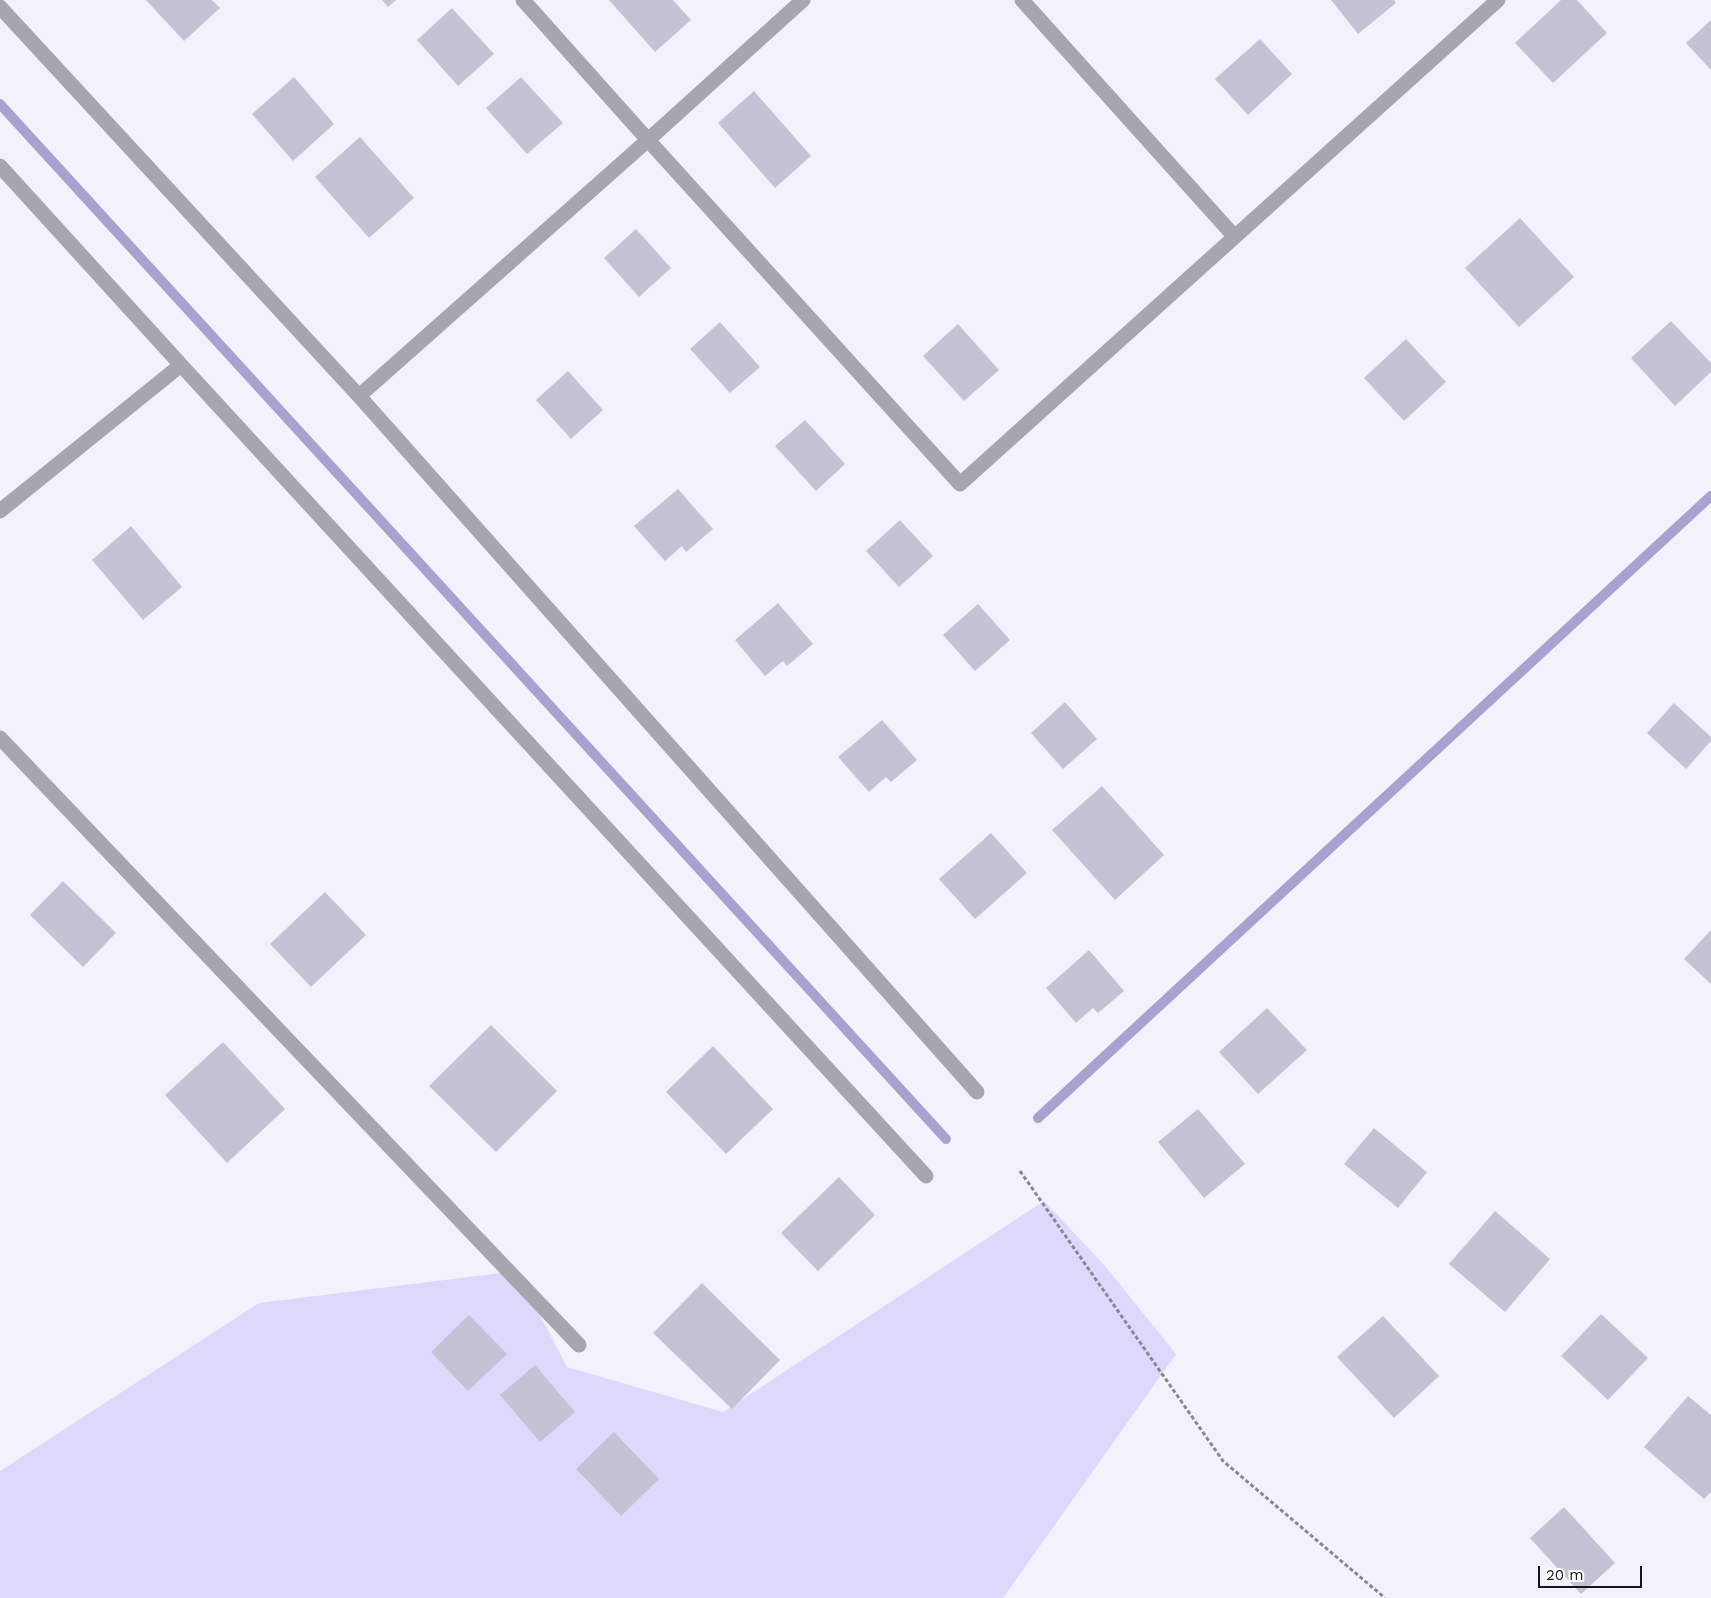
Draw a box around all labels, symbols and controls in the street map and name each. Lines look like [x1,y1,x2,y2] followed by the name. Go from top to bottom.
[1541,1556,1645,1588] scale bar
[1546,1566,1584,1584] text: 20 m

